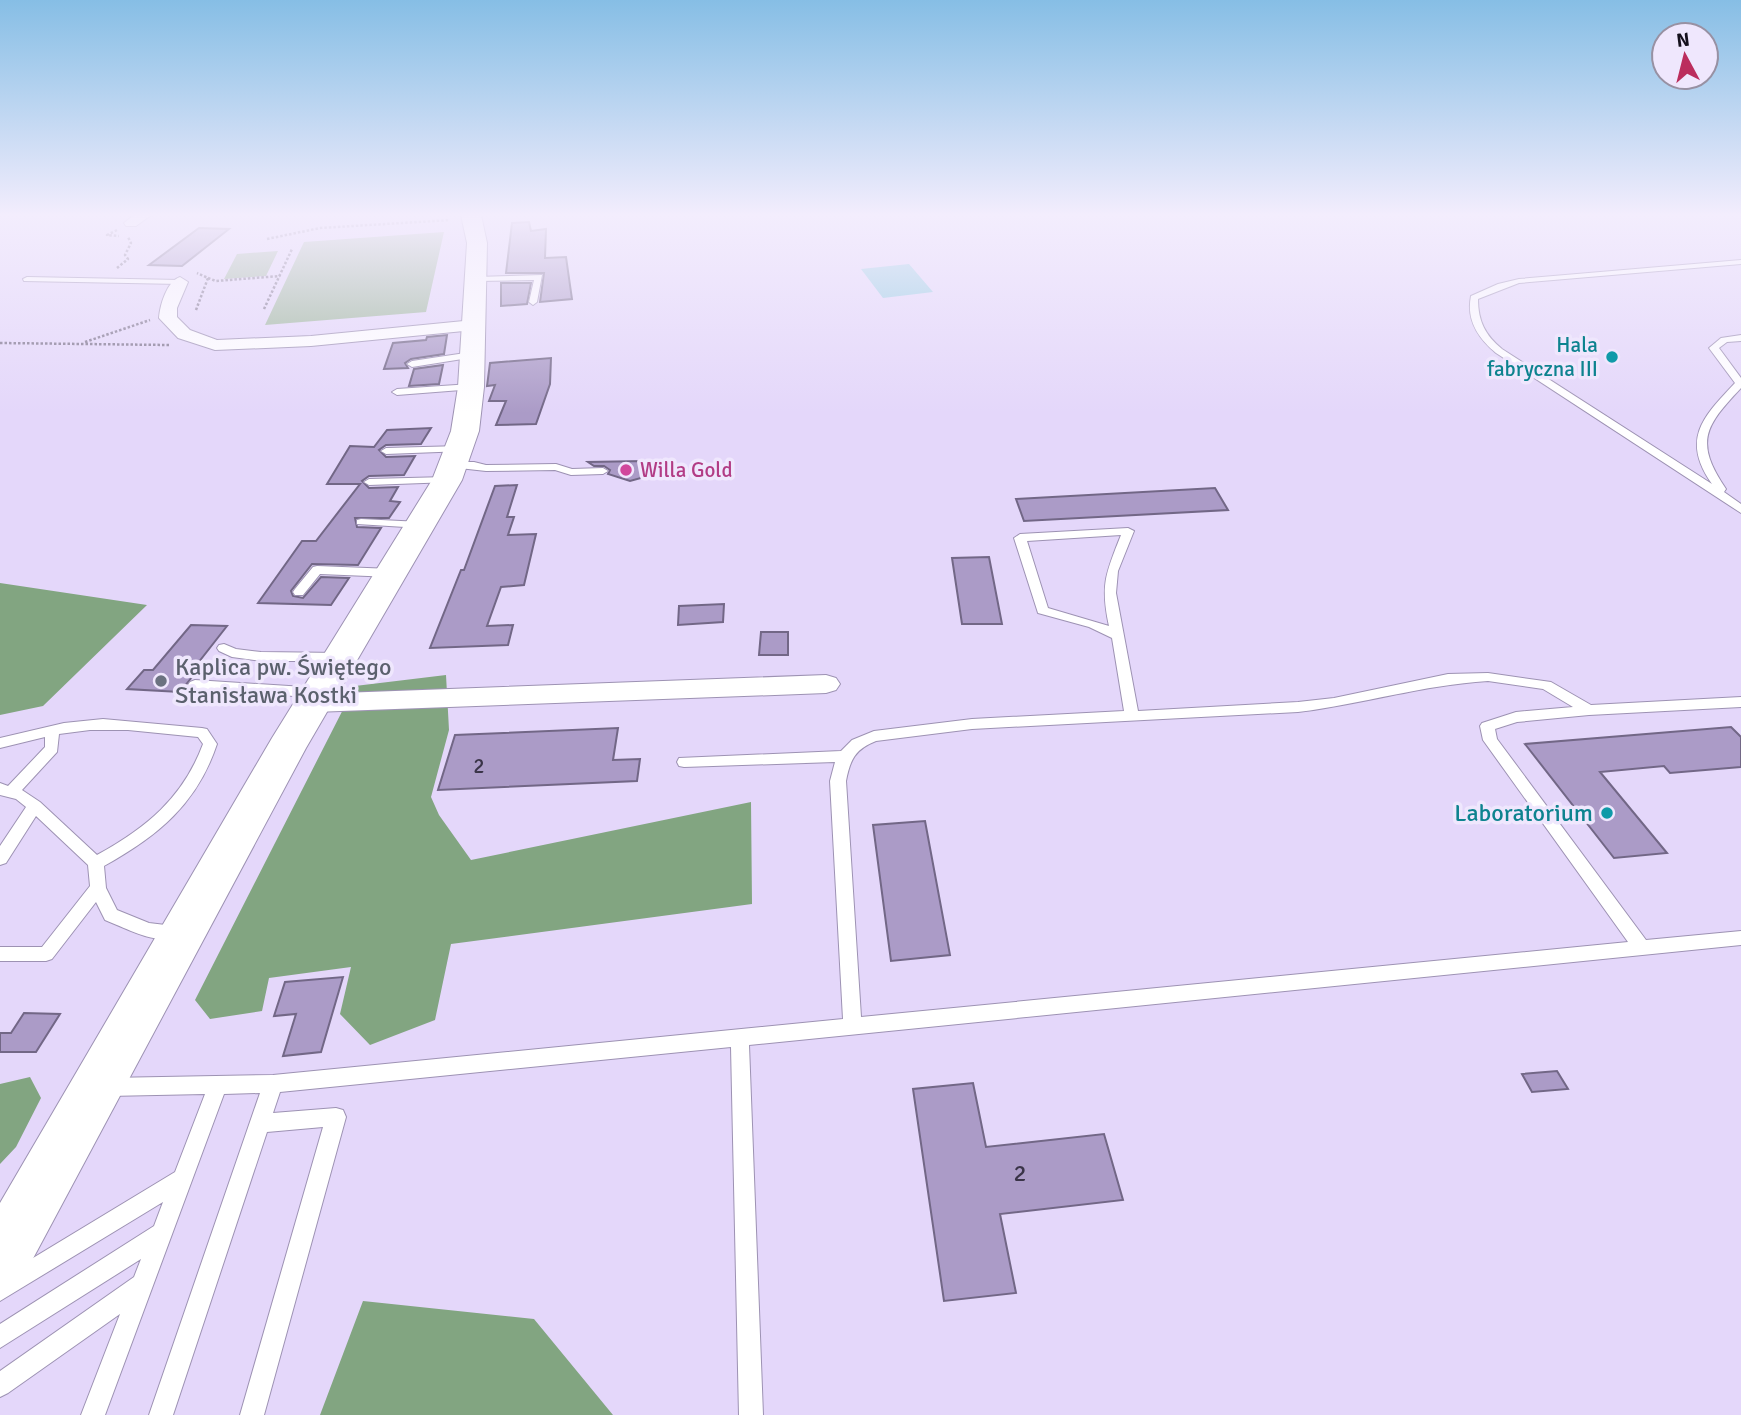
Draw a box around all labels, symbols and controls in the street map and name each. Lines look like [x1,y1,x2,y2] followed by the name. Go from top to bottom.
[1650,21,1720,91] north arrow
[1675,27,1691,53] text: N
[1487,332,1598,382] place label: Hala fabryczna III
[1604,349,1620,365] marker: Hala fabryczna III
[640,457,733,483] place label: Willa Gold
[618,462,634,478] marker: Willa Gold
[175,652,391,710] place label: Kaplica pw. Świętego Stanisława Kostki
[153,673,169,689] marker: Kaplica pw. Świętego Stanisława Kostki
[473,753,485,779] house number: 2
[1454,798,1593,828] place label: Laboratorium
[1599,805,1615,821] marker: Laboratorium
[1014,1158,1026,1188] house number: 2

